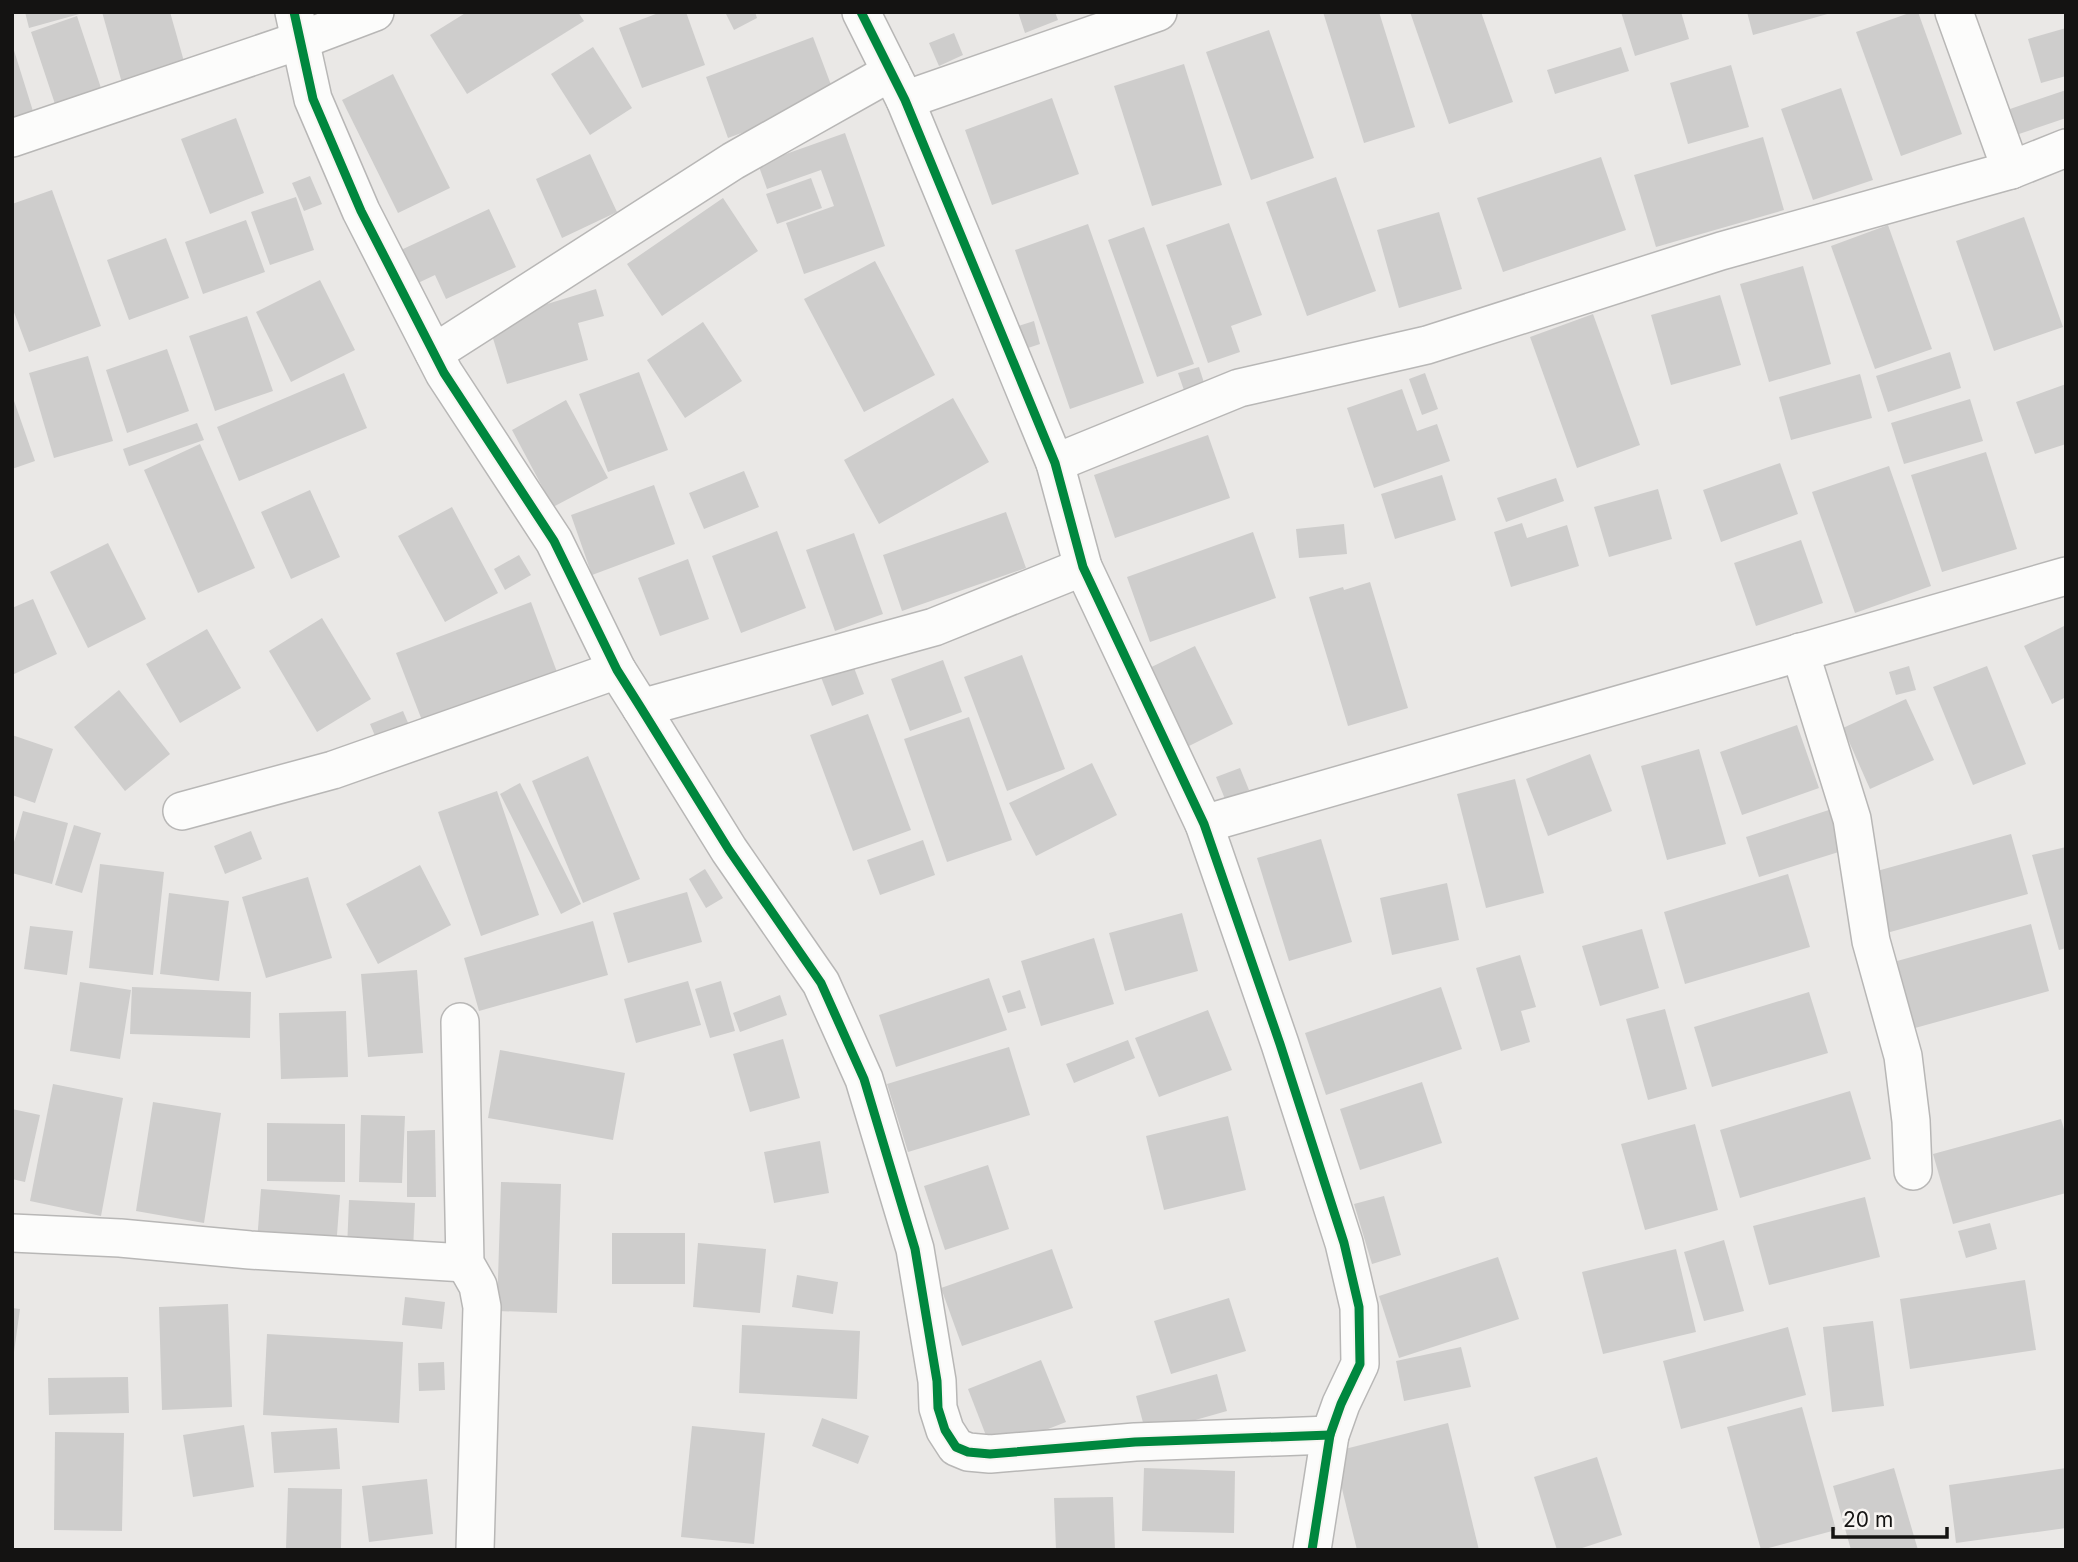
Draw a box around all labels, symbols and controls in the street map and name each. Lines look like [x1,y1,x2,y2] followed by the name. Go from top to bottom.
[1833,1496,1947,1540] scale bar
[1843,1507,1893,1532] text: 20 m

